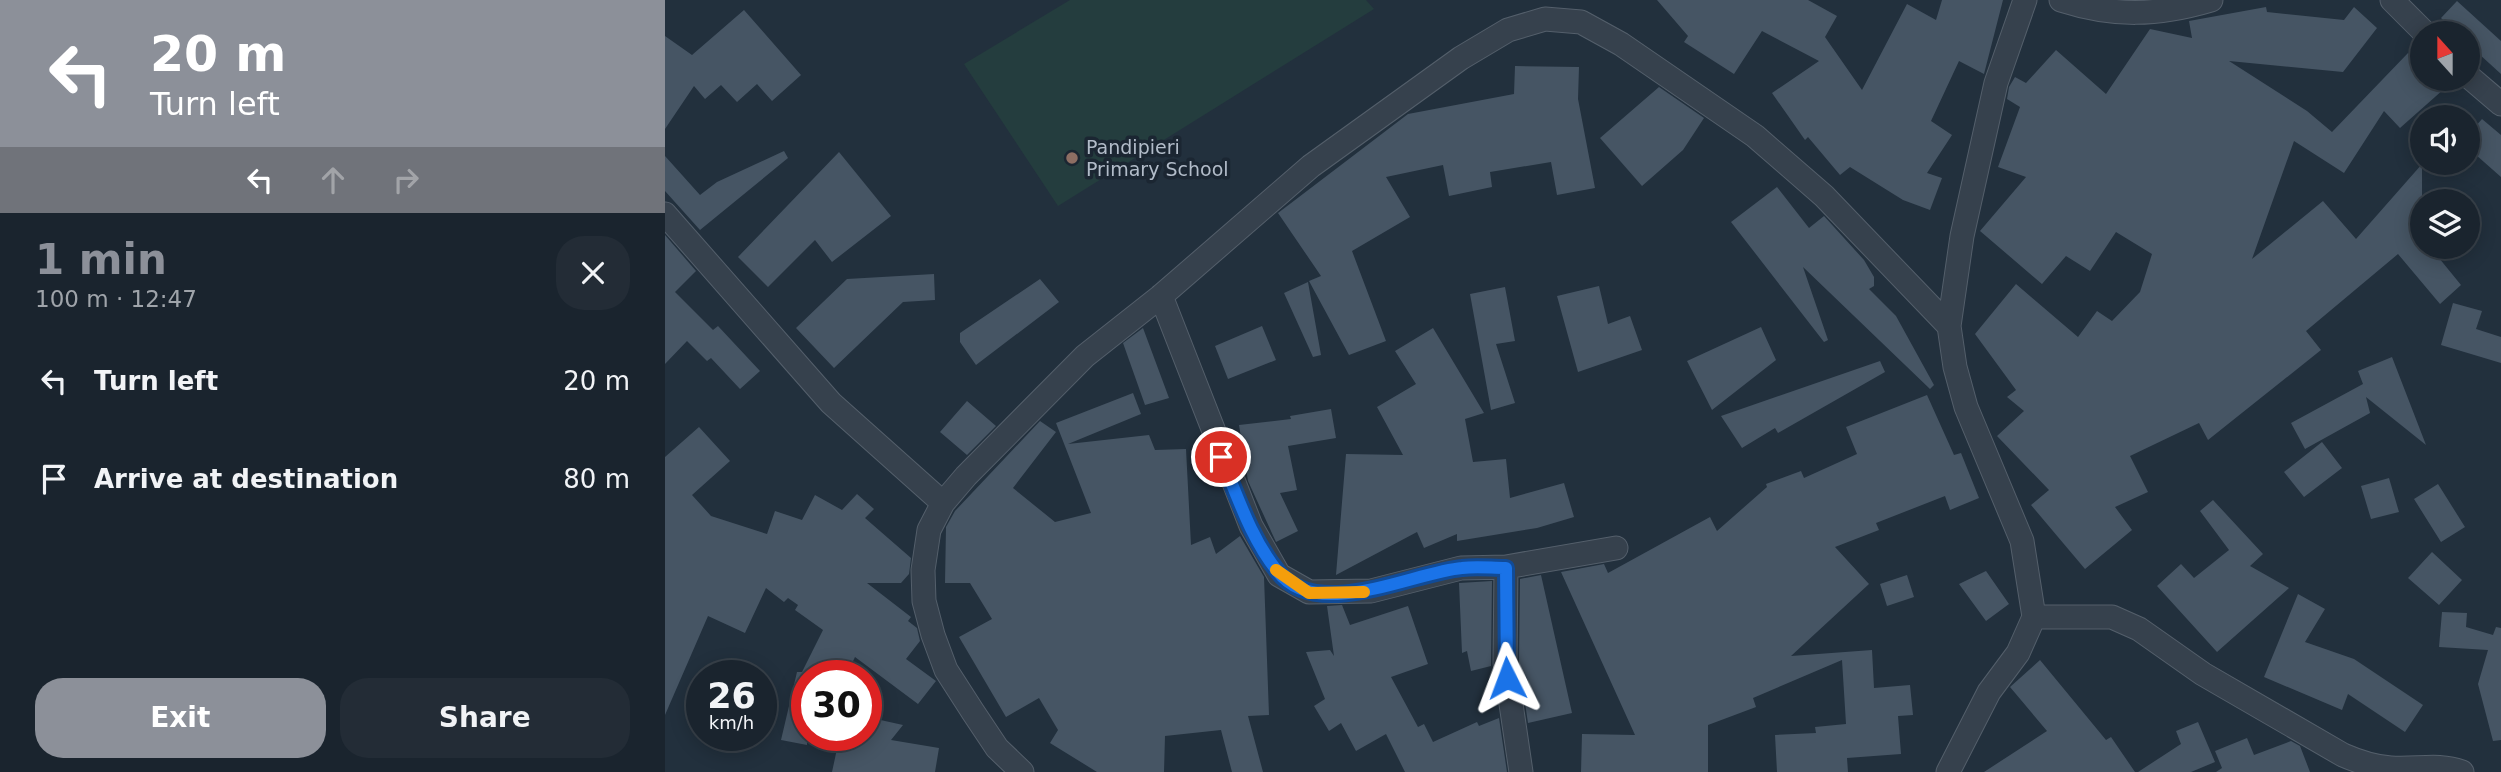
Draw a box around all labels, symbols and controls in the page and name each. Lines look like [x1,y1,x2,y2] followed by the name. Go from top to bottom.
[2410,21,2480,91] north arrow
[2410,21,2480,259] map controls
[150,26,286,83] text: 20 m
[35,28,126,119] icon: left
[150,85,280,123] text: Turn left
[2410,105,2480,175] button: sound
[1086,136,1229,180] place label: Pandipieri Primary School
[1064,150,1080,166] marker: Pandipieri Primary School
[241,161,279,199] icon: left
[314,161,352,199] icon: ahead
[387,161,425,199] icon: right
[2410,189,2480,259] button: layers
[35,235,167,284] text: 1 min
[556,236,630,310] button: close
[35,286,197,312] text: 100 m · 12:47
[35,362,73,400] icon: left
[94,366,218,396] text: Turn left
[563,366,630,396] text: 20 m
[1191,427,1251,487] pin
[1202,438,1240,476] icon: arrive
[35,460,73,498] icon: arrive
[94,464,398,494] text: Arrive at destination
[563,464,630,494] text: 80 m
[1470,641,1544,715] position arrow
[791,660,882,751] speed limit sign: 30
[707,676,756,716] text: 26
[35,678,326,758] button: Exit
[340,678,630,758] button: Share
[709,712,754,733] text: km/h

